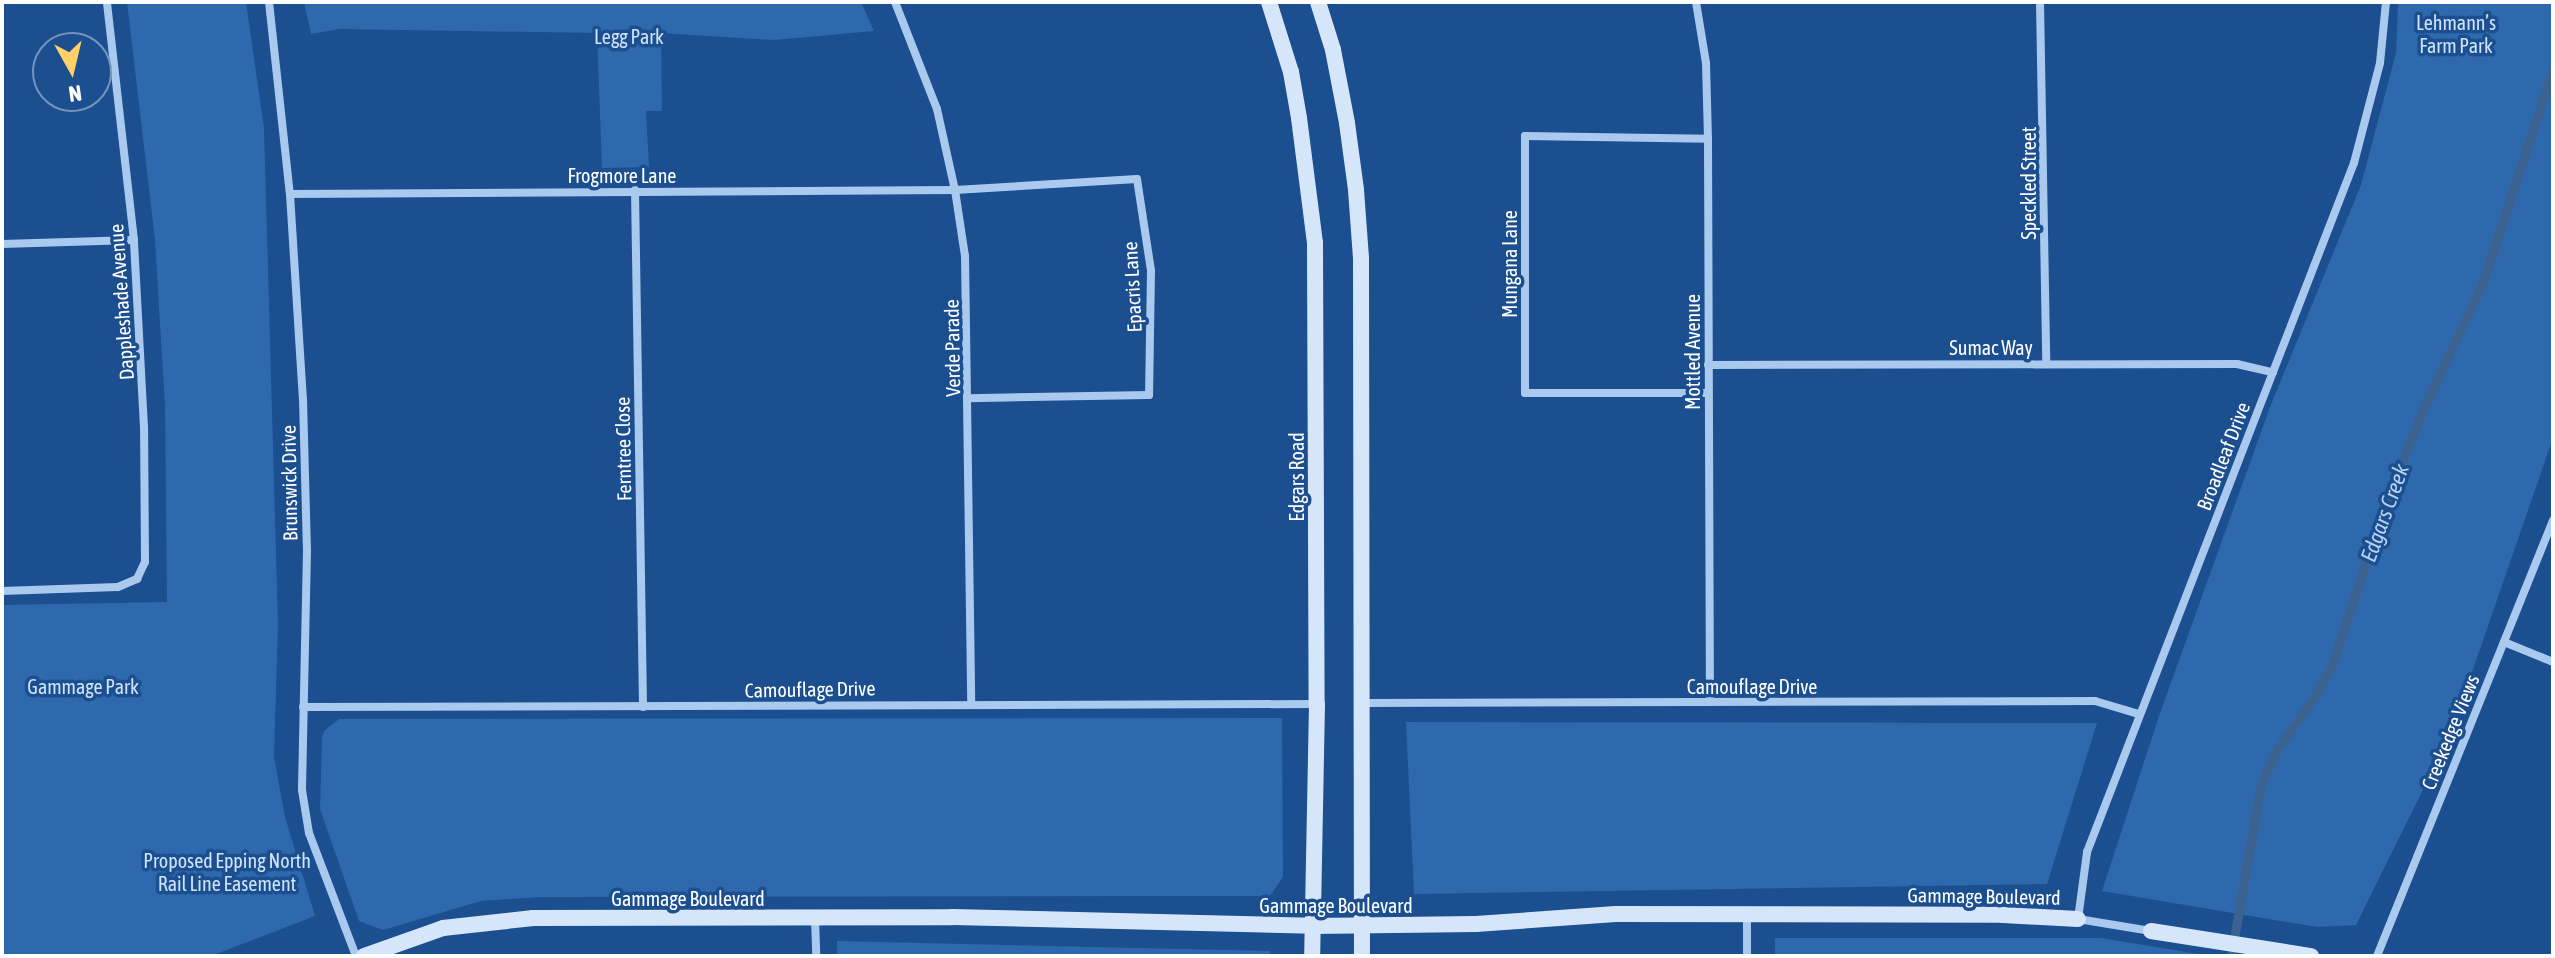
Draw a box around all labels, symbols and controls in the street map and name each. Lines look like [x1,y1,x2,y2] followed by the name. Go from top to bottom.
[2416,11,2496,58] park label: Lehmann’s Farm Park
[594,24,664,48] park label: Legg Park
[32,32,112,112] north arrow
[67,80,83,108] text: N
[2016,126,2040,240] street label: Speckled Street
[568,163,676,187] street label: Frogmore Lane
[1497,210,1521,318] street label: Mungana Lane
[104,223,138,381] street label: Dappleshade Avenue
[1118,241,1146,333] street label: Epacris Lane
[1680,294,1704,410] street label: Mottled Avenue
[939,299,965,397] street label: Verde Parade
[1949,335,2033,359] street label: Sumac Way
[610,397,636,501] street label: Ferntree Close
[2191,398,2255,514] street label: Broadleaf Drive
[276,425,302,541] street label: Brunswick Drive
[1284,432,1308,522] street label: Edgars Road
[2355,460,2415,566] water label: Edgars Creek
[2416,671,2484,793] street label: Creekedge Views
[27,674,139,698] park label: Gammage Park
[1687,674,1817,698] street label: Camouflage Drive
[744,676,876,702] street label: Camouflage Drive
[143,849,311,896] park label: Proposed Epping North Rail Line Easement
[1907,883,2061,909] street label: Gammage Boulevard
[611,886,765,910] street label: Gammage Boulevard
[1259,893,1413,917] street label: Gammage Boulevard

